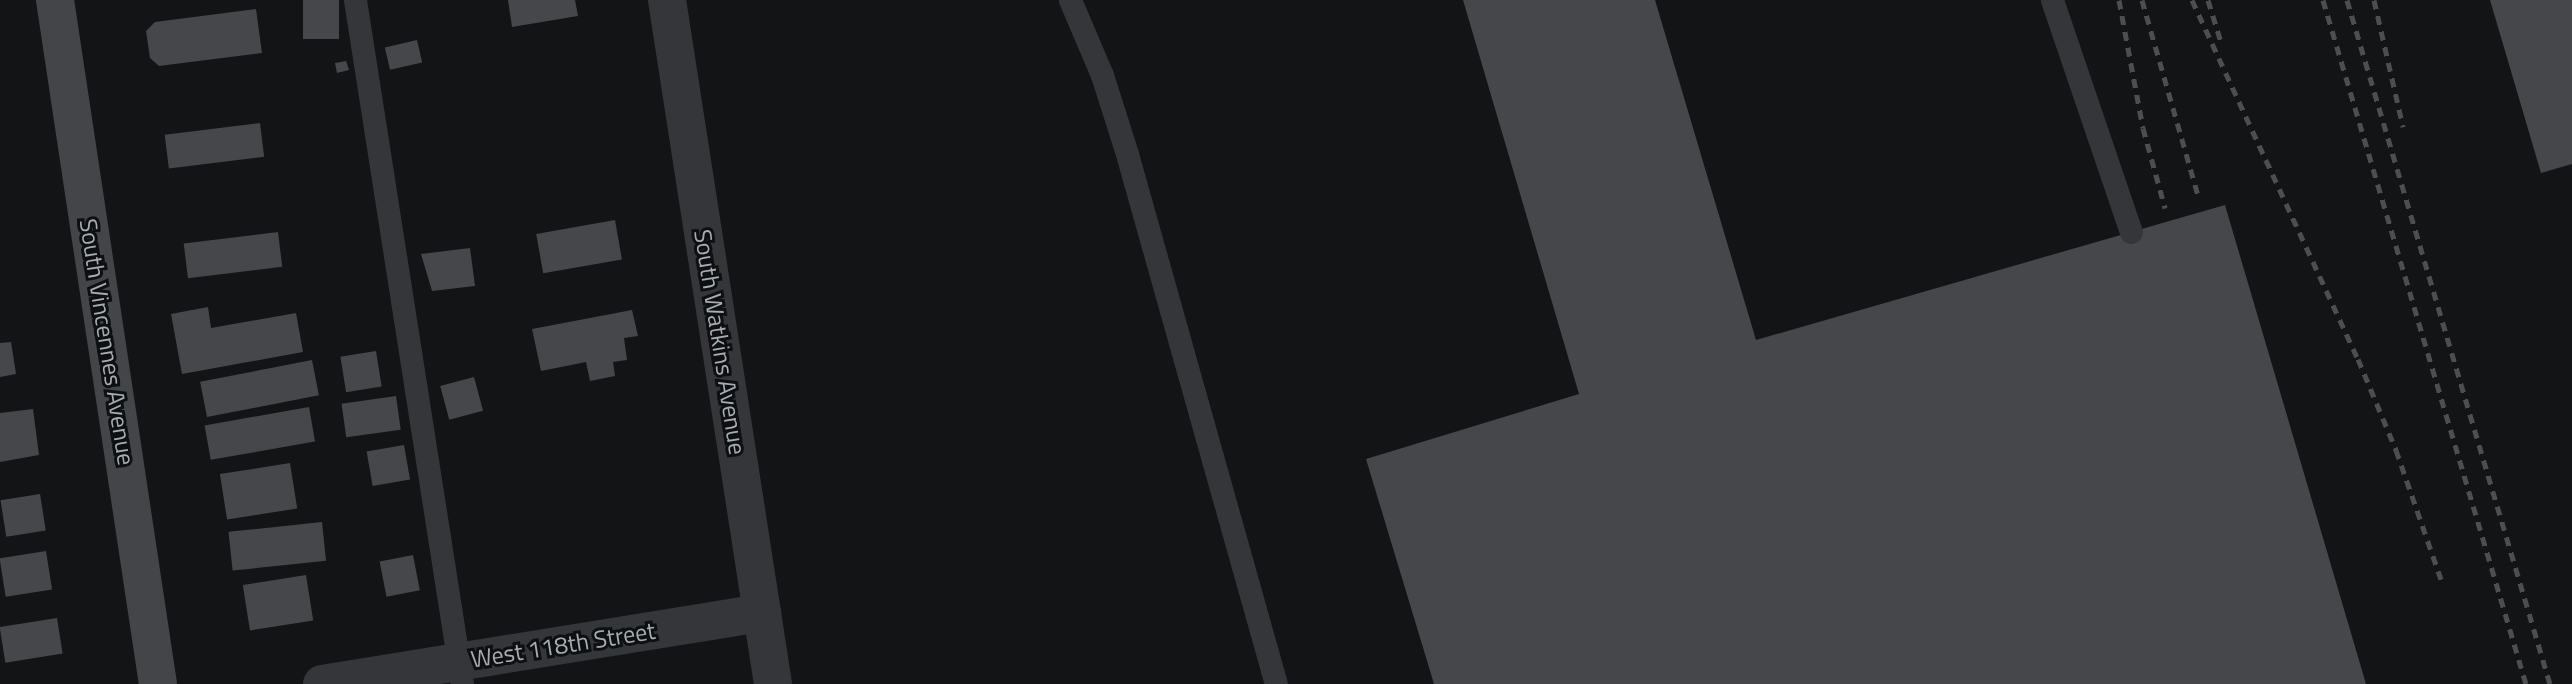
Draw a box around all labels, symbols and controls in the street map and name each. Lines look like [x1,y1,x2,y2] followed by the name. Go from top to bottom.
[73,217,141,467] street label: South Vincennes Avenue
[688,227,752,457] street label: South Watkins Avenue
[469,616,657,674] street label: West 118th Street

